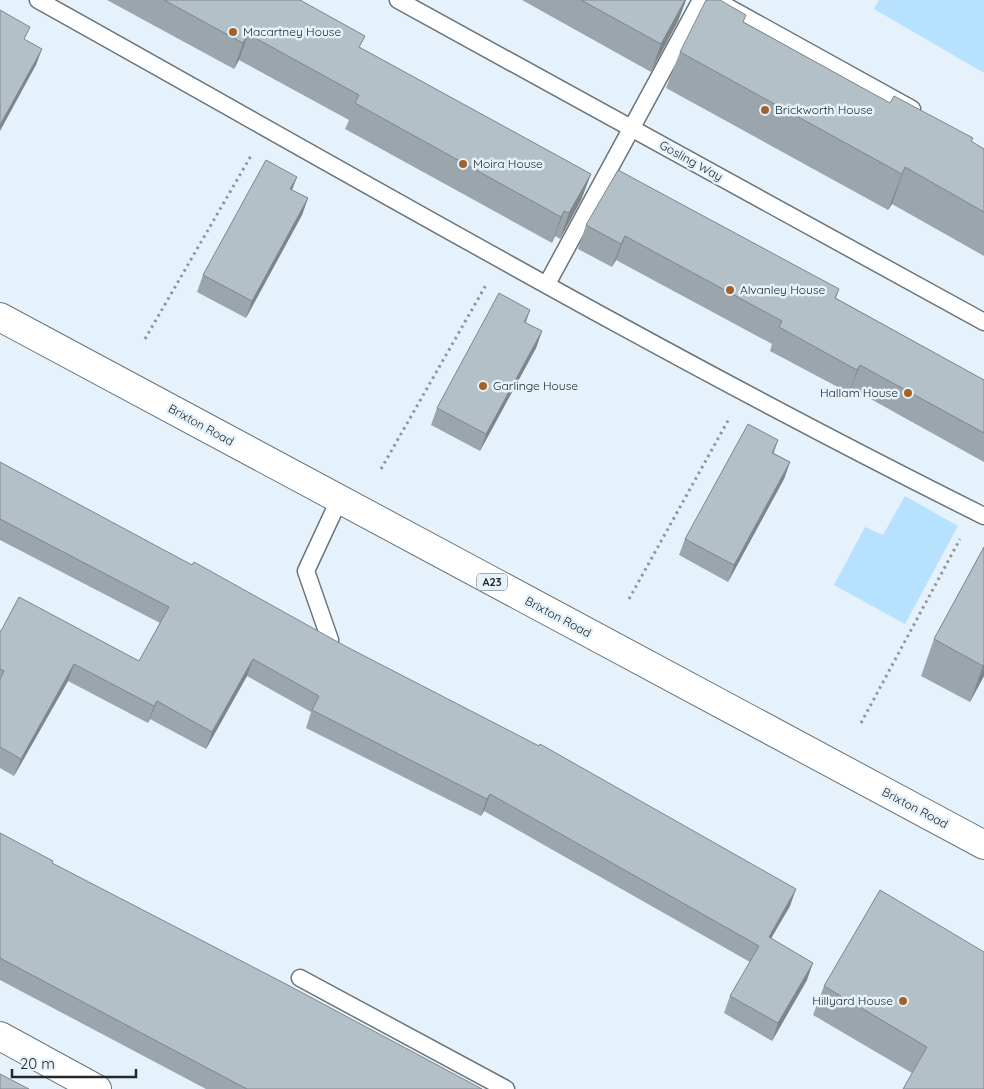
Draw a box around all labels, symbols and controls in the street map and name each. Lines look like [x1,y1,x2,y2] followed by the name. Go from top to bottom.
[243,24,341,39] place label: Macartney House
[227,26,239,38] marker: Macartney House
[775,102,873,117] place label: Brickworth House
[759,104,771,116] marker: Brickworth House
[657,137,725,184] street label: Gosling Way
[473,156,543,171] place label: Moira House
[457,158,469,170] marker: Moira House
[740,282,826,297] place label: Alvanley House
[724,284,736,296] marker: Alvanley House
[493,378,578,393] place label: Garlinge House
[477,380,489,392] marker: Garlinge House
[820,385,898,400] place label: Hallam House
[902,387,914,399] marker: Hallam House
[166,400,237,449] street label: Brixton Road
[477,574,507,590] road number: A23
[523,593,594,640] street label: Brixton Road
[880,784,951,831] street label: Brixton Road
[812,993,893,1008] place label: Hillyard House
[897,995,909,1007] marker: Hillyard House
[12,1046,136,1078] scale bar
[20,1054,55,1073] text: 20 m

